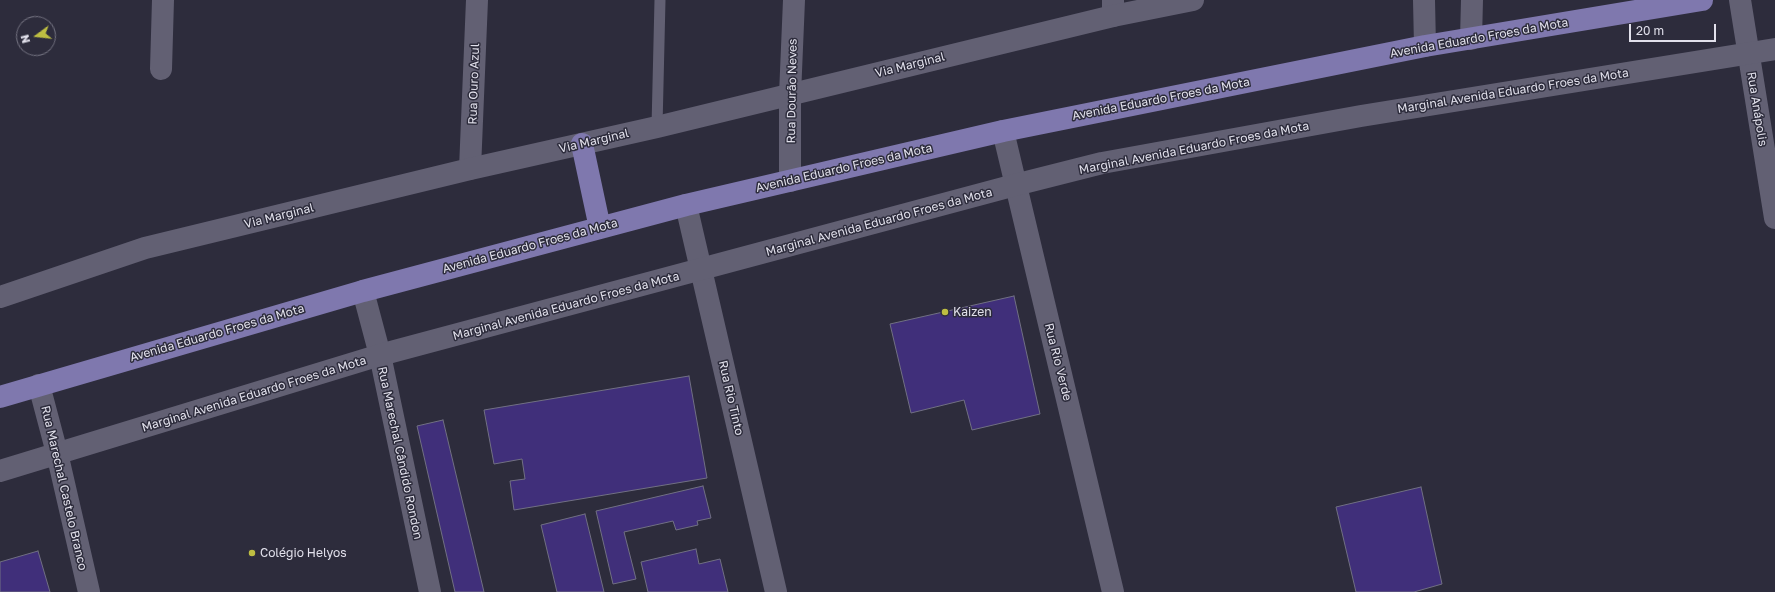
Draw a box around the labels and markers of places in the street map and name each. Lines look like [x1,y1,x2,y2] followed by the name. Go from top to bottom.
[953,305,992,319] place label: Kaizen
[940,307,950,317] marker: Kaizen
[260,546,347,560] place label: Colégio Helyos
[247,548,257,558] marker: Colégio Helyos

